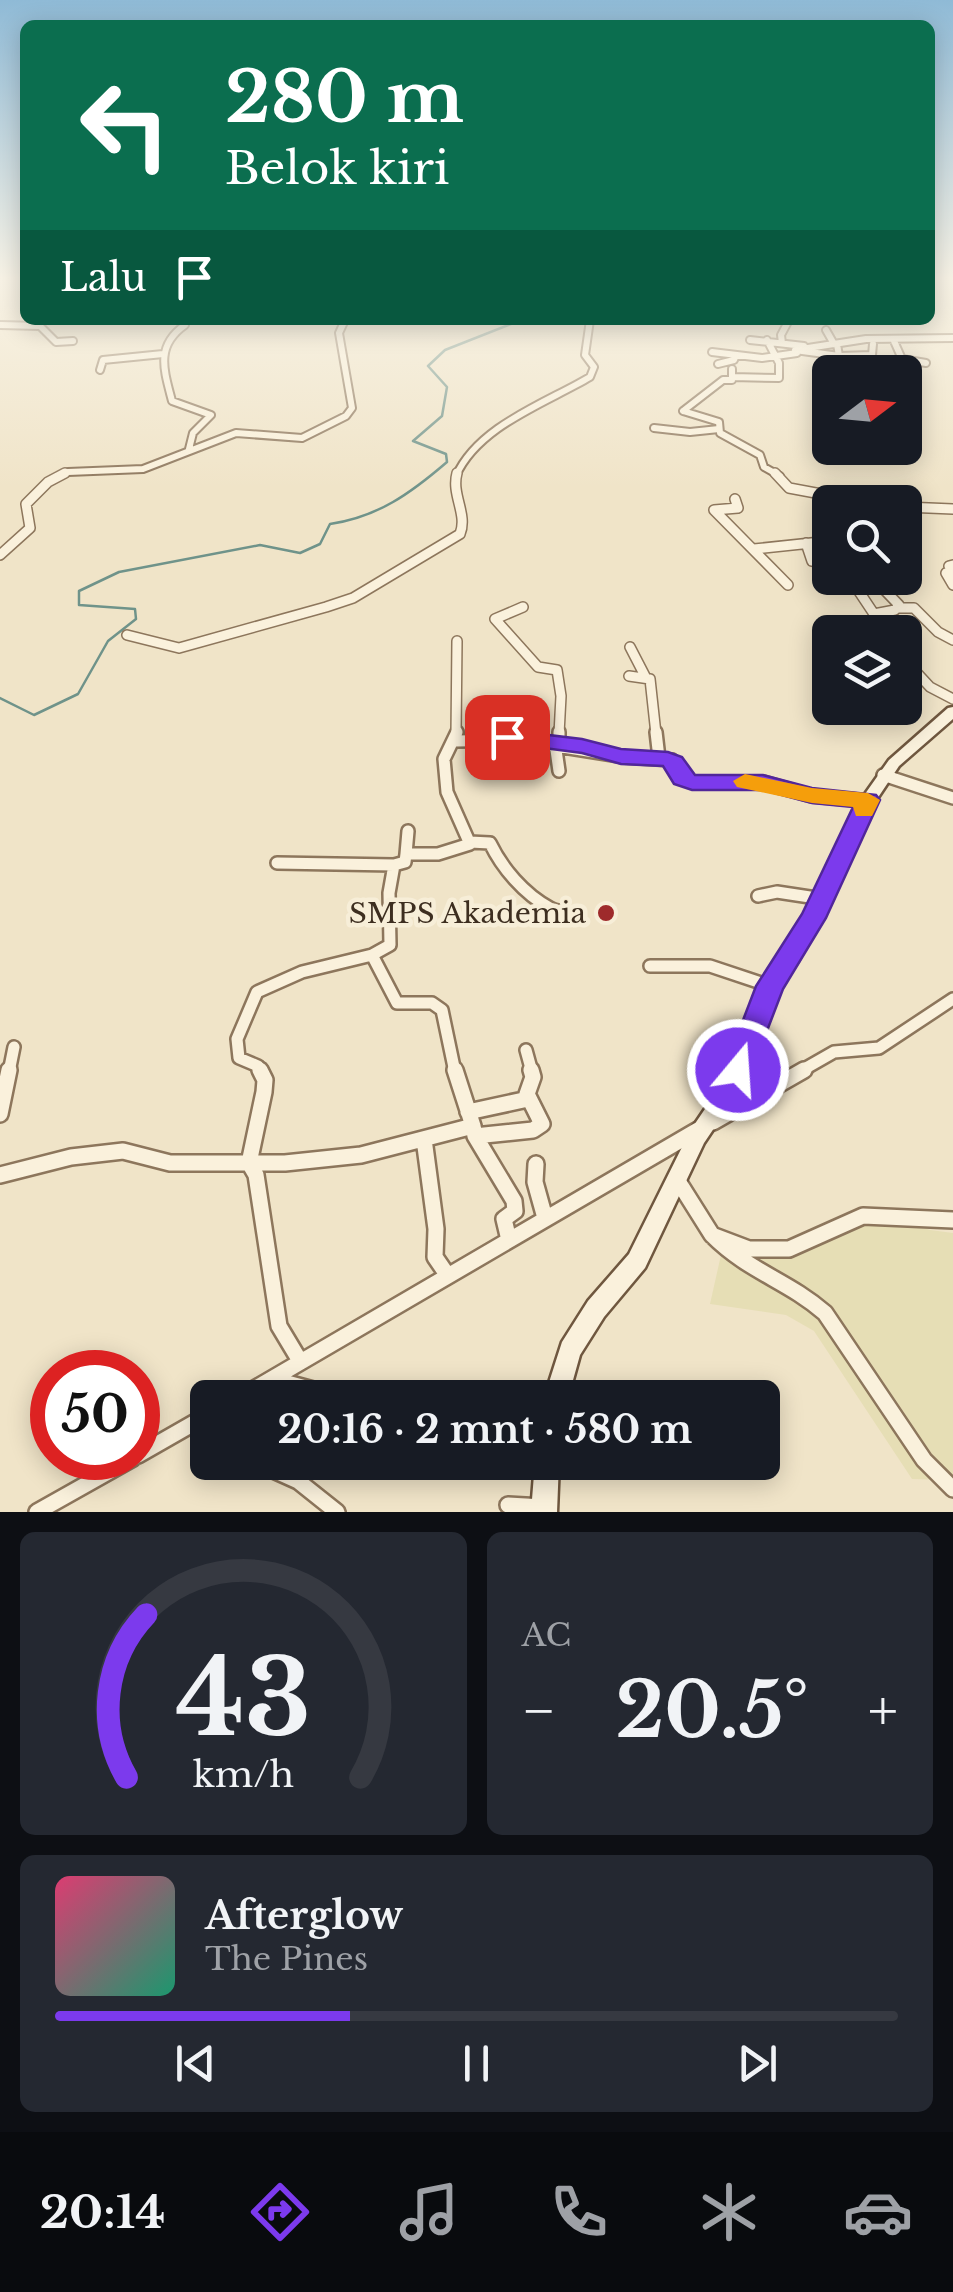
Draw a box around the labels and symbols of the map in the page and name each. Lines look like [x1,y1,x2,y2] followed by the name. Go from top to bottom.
[812,355,922,465] north arrow
[465,695,550,780] pin
[349,896,586,931] place label: SMPS Akademia
[595,902,617,924] marker: SMPS Akademia
[686,1018,790,1122] position arrow
[30,1350,160,1480] speed limit sign: 50

